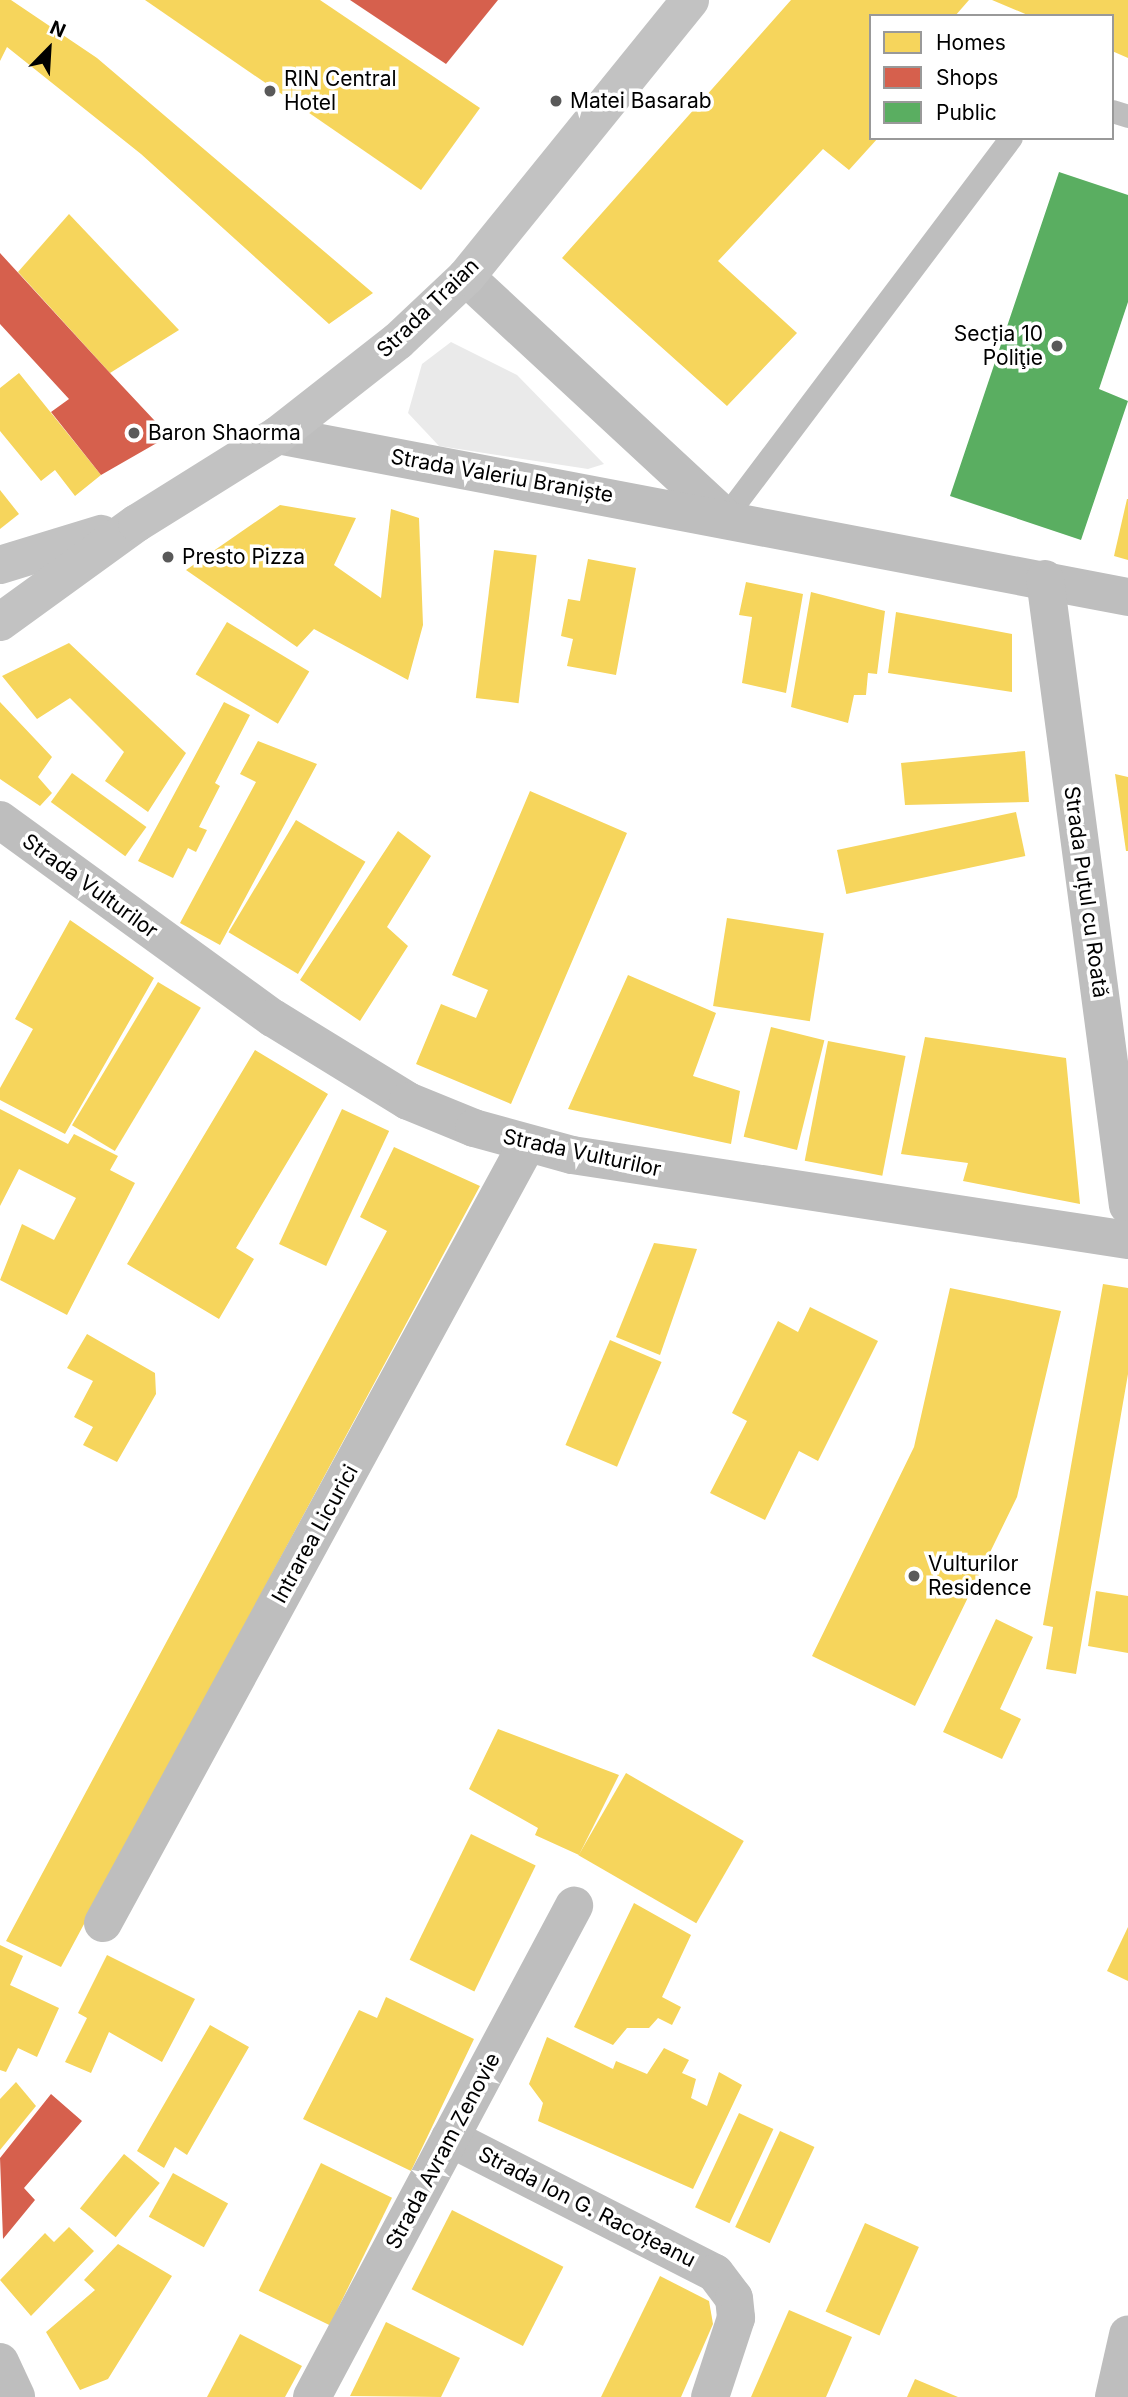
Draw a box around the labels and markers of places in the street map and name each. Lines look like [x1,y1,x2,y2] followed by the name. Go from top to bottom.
[284,66,397,116] place label: RIN Central Hotel
[262,83,278,99] marker: RIN Central Hotel
[570,88,712,114] place label: Matei Basarab
[548,93,564,109] marker: Matei Basarab
[954,321,1043,371] place label: Secția 10 Poliţie
[1049,338,1065,354] marker: Secția 10 Poliţie
[148,420,301,446] place label: Baron Shaorma
[126,425,142,441] marker: Baron Shaorma
[182,544,305,570] place label: Presto Pizza
[160,549,176,565] marker: Presto Pizza
[928,1551,1031,1601] place label: Vulturilor Residence
[906,1568,922,1584] marker: Vulturilor Residence

